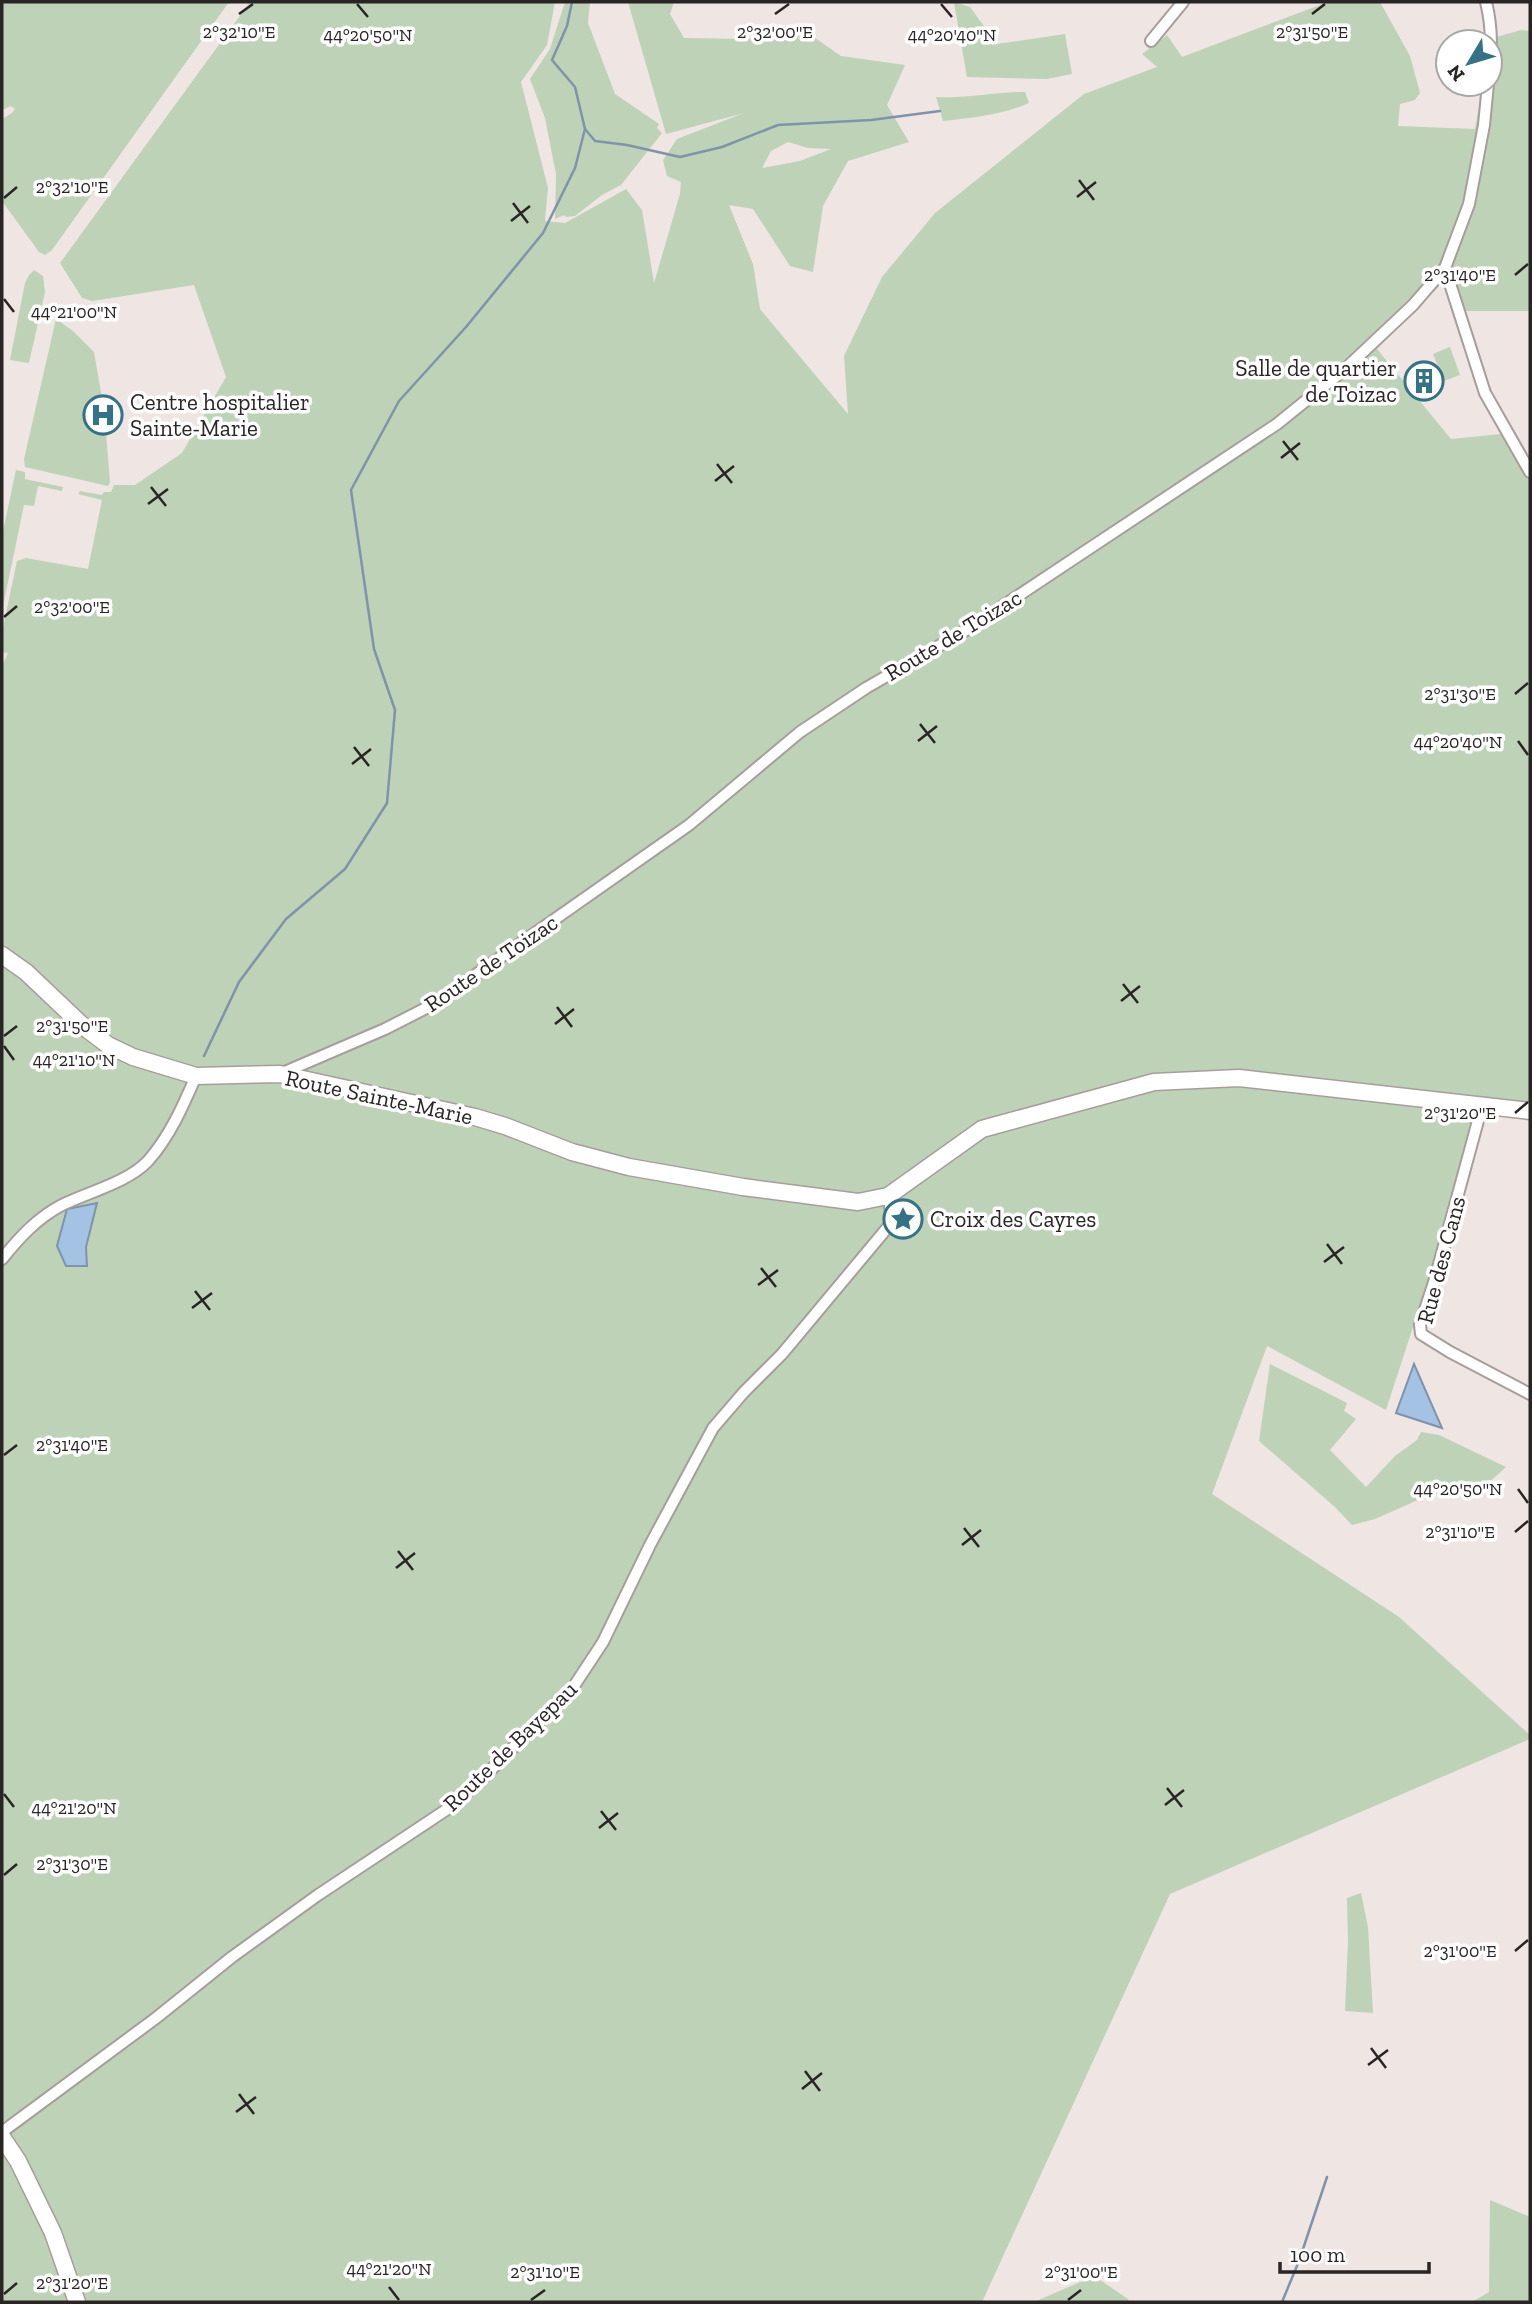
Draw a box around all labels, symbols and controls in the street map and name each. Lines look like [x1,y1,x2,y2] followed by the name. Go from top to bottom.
[203,21,275,43] text: 2°32'10"E
[737,21,813,43] text: 2°32'00"E
[1276,21,1348,43] text: 2°31'50"E
[324,24,412,46] text: 44°20'50"N
[908,24,996,46] text: 44°20'40"N
[1434,28,1504,98] north arrow
[1442,60,1470,86] text: N
[36,176,108,198] text: 2°32'10"E
[1424,264,1496,286] text: 2°31'40"E
[31,301,117,323] text: 44°21'00"N
[1235,354,1397,408] place label: Salle de quartier de Toizac
[1403,360,1445,402] building icon: Salle de quartier de Toizac
[130,388,310,442] place label: Centre hospitalier Sainte-Marie
[82,394,124,436] hospital icon: Centre hospitalier Sainte-Marie
[879,583,1027,687] street label: Route de Toizac
[34,596,110,618] text: 2°32'00"E
[1424,683,1496,705] text: 2°31'30"E
[1414,731,1502,753] text: 44°20'40"N
[419,908,563,1018] street label: Route de Toizac
[36,1015,108,1037] text: 2°31'50"E
[33,1049,115,1071] text: 44°21'10"N
[283,1063,475,1131] street label: Route Sainte-Marie
[1424,1102,1496,1124] text: 2°31'20"E
[1411,1193,1471,1327] street label: Rue des Cans
[882,1198,924,1240] place icon: Croix des Cayres
[930,1205,1096,1233] place label: Croix des Cayres
[36,1434,108,1456] text: 2°31'40"E
[1414,1478,1502,1500] text: 44°20'50"N
[1425,1521,1495,1543] text: 2°31'10"E
[437,1675,583,1817] street label: Route de Bayepau
[32,1797,116,1819] text: 44°21'20"N
[36,1853,108,1875] text: 2°31'30"E
[1423,1940,1497,1962] text: 2°31'00"E
[1280,2230,1429,2274] scale bar
[1290,2242,1345,2267] text: 100 m
[347,2258,431,2280] text: 44°21'20"N
[510,2261,580,2283] text: 2°31'10"E
[1044,2261,1118,2283] text: 2°31'00"E
[36,2272,108,2294] text: 2°31'20"E

